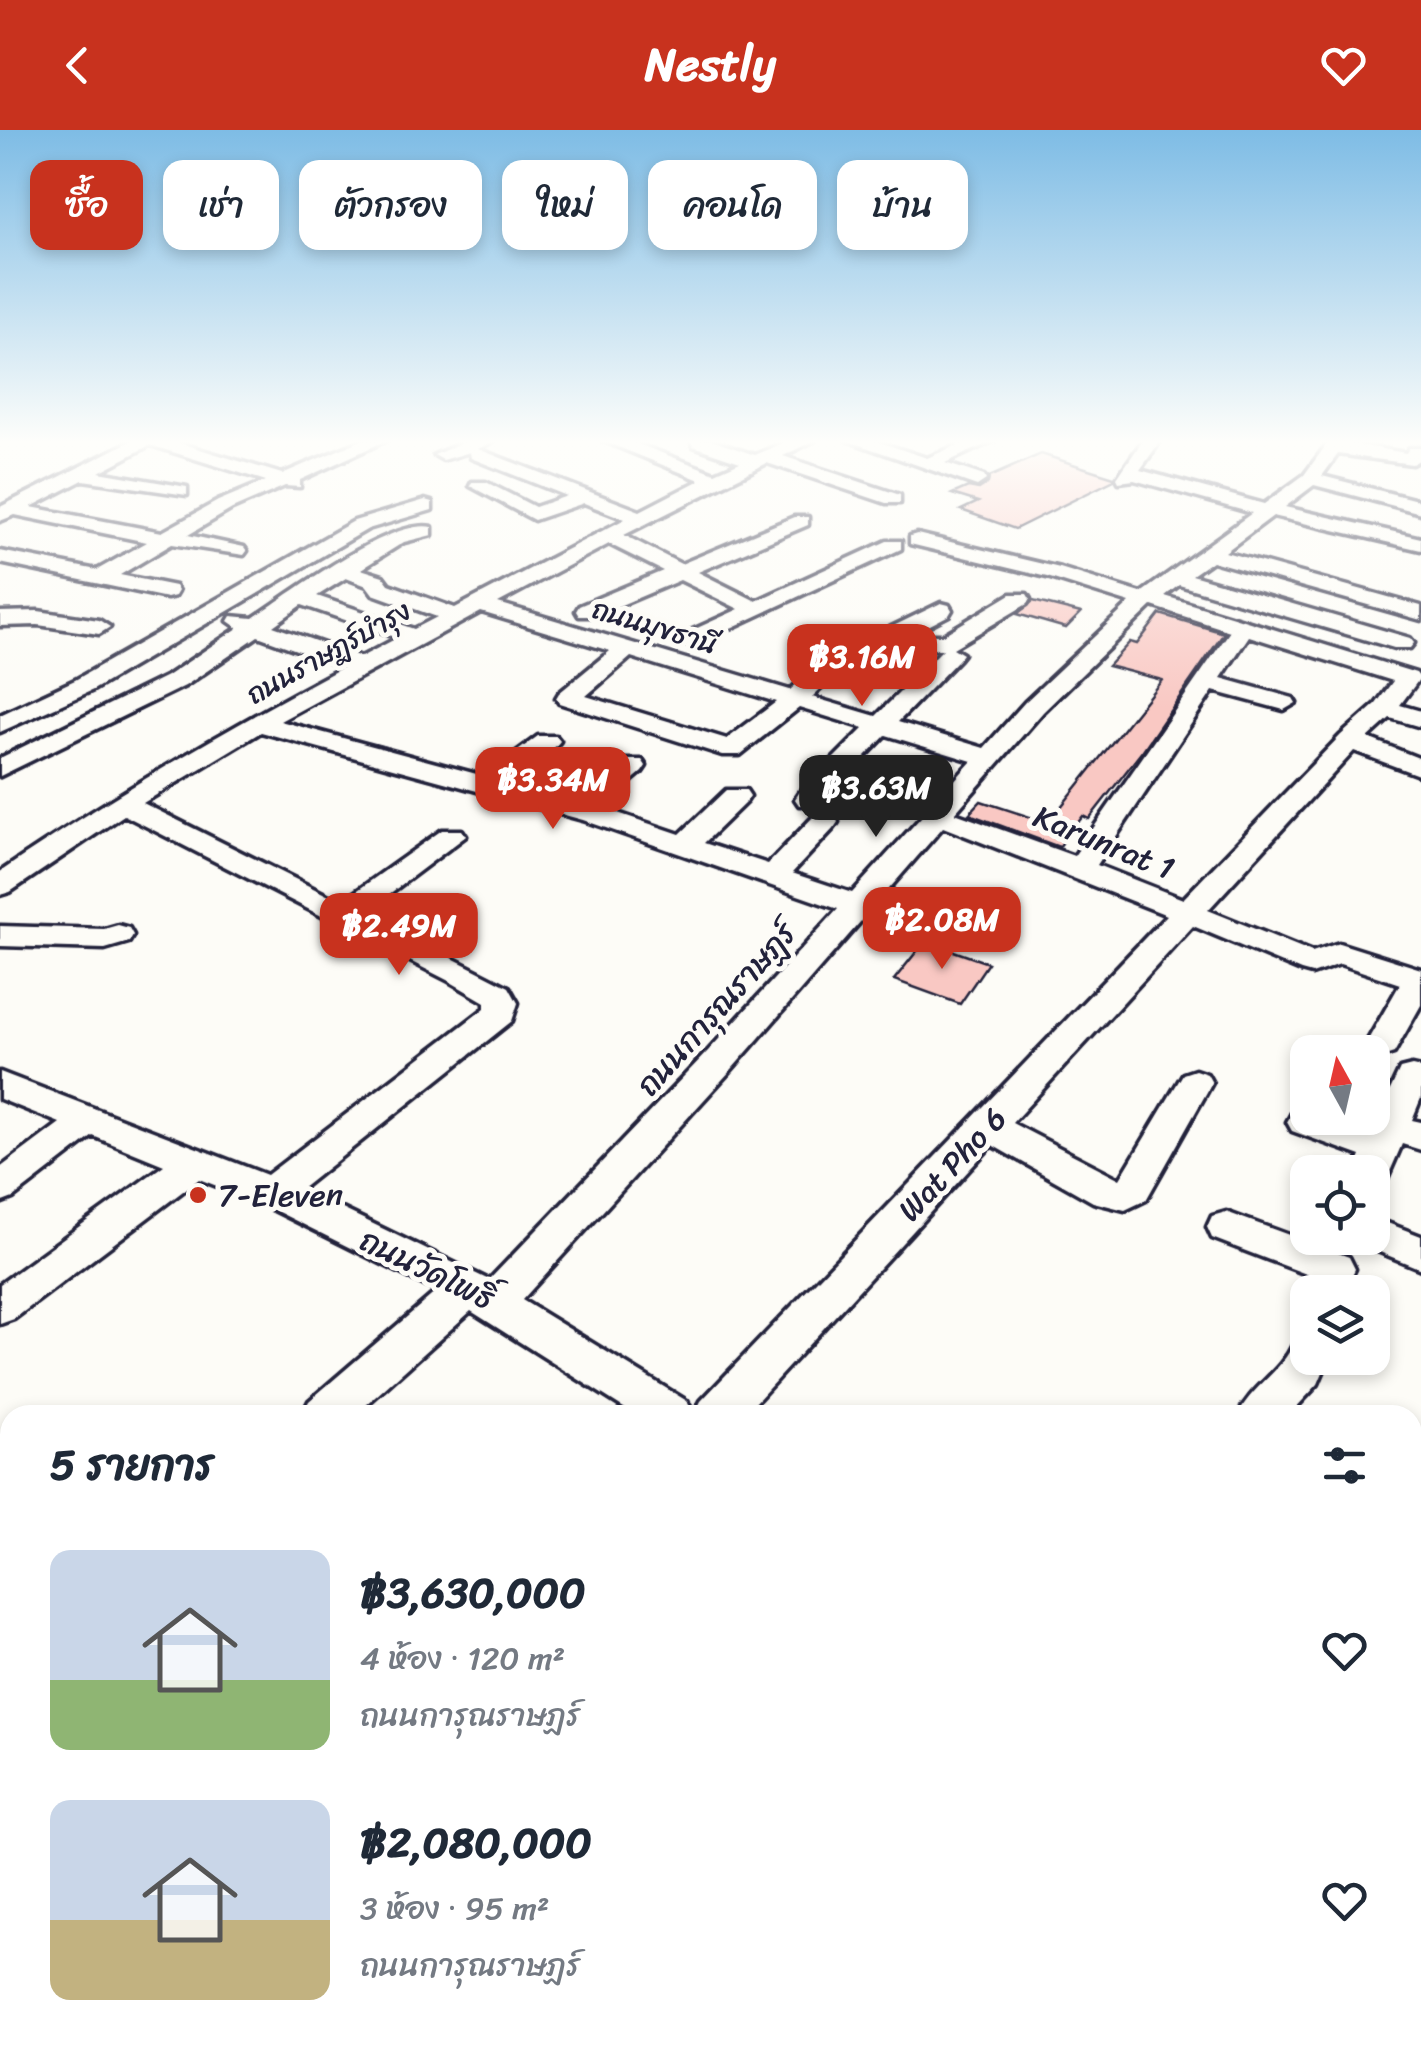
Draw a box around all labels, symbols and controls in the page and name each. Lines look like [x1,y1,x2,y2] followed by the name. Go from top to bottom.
[645,25,776,105] text: Nestly
[50,38,105,93] icon: back
[1316,38,1371,93] icon: heart
[30,160,143,250] chip: ซื้อ
[163,160,279,250] chip: เช่า
[299,160,482,250] chip: ตัวกรอง
[502,160,628,250] chip: ใหม่
[648,160,817,250] chip: คอนโด
[837,160,968,250] chip: บ้าน
[586,584,727,670] street label: ถนนมุขธานี
[237,587,420,718] street label: ถนนราษฎร์บำรุง
[781,624,943,709] pin: ฿3.16M
[809,628,915,685] text: ฿3.16M
[472,747,634,832] pin: ฿3.34M
[497,751,609,808] text: ฿3.34M
[795,755,957,840] pin: ฿3.63M
[821,759,931,816] text: ฿3.63M
[1024,788,1183,897] street label: Karunrat 1
[861,887,1023,972] pin: ฿2.08M
[885,891,999,948] text: ฿2.08M
[318,893,480,978] pin: ฿2.49M
[342,897,456,954] text: ฿2.49M
[621,904,815,1110] street label: ถนนการุณราษฏร์
[1290,1035,1390,1135] north arrow
[1290,1035,1390,1375] map controls
[883,1093,1021,1235] street label: Wat Pho 6
[1290,1155,1390,1255] button: locate
[218,1167,343,1224] place label: 7-Eleven
[187,1184,209,1206] marker: 7-Eleven
[349,1212,511,1330] street label: ถนนวัดโพธิ์
[1290,1275,1390,1375] button: layers
[50,1428,214,1502] text: 5 รายการ
[1317,1438,1372,1493] icon: filters
[360,1556,586,1630] text: ฿3,630,000
[130,1590,250,1710] icon: home
[1317,1623,1372,1678] icon: heart
[360,1630,565,1687] text: 4 ห้อง · 120 m²
[360,1687,580,1744] text: ถนนการุณราษฏร์
[360,1806,592,1880] text: ฿2,080,000
[130,1840,250,1960] icon: home
[1317,1873,1372,1928] icon: heart
[360,1880,549,1937] text: 3 ห้อง · 95 m²
[360,1937,580,1994] text: ถนนการุณราษฏร์

